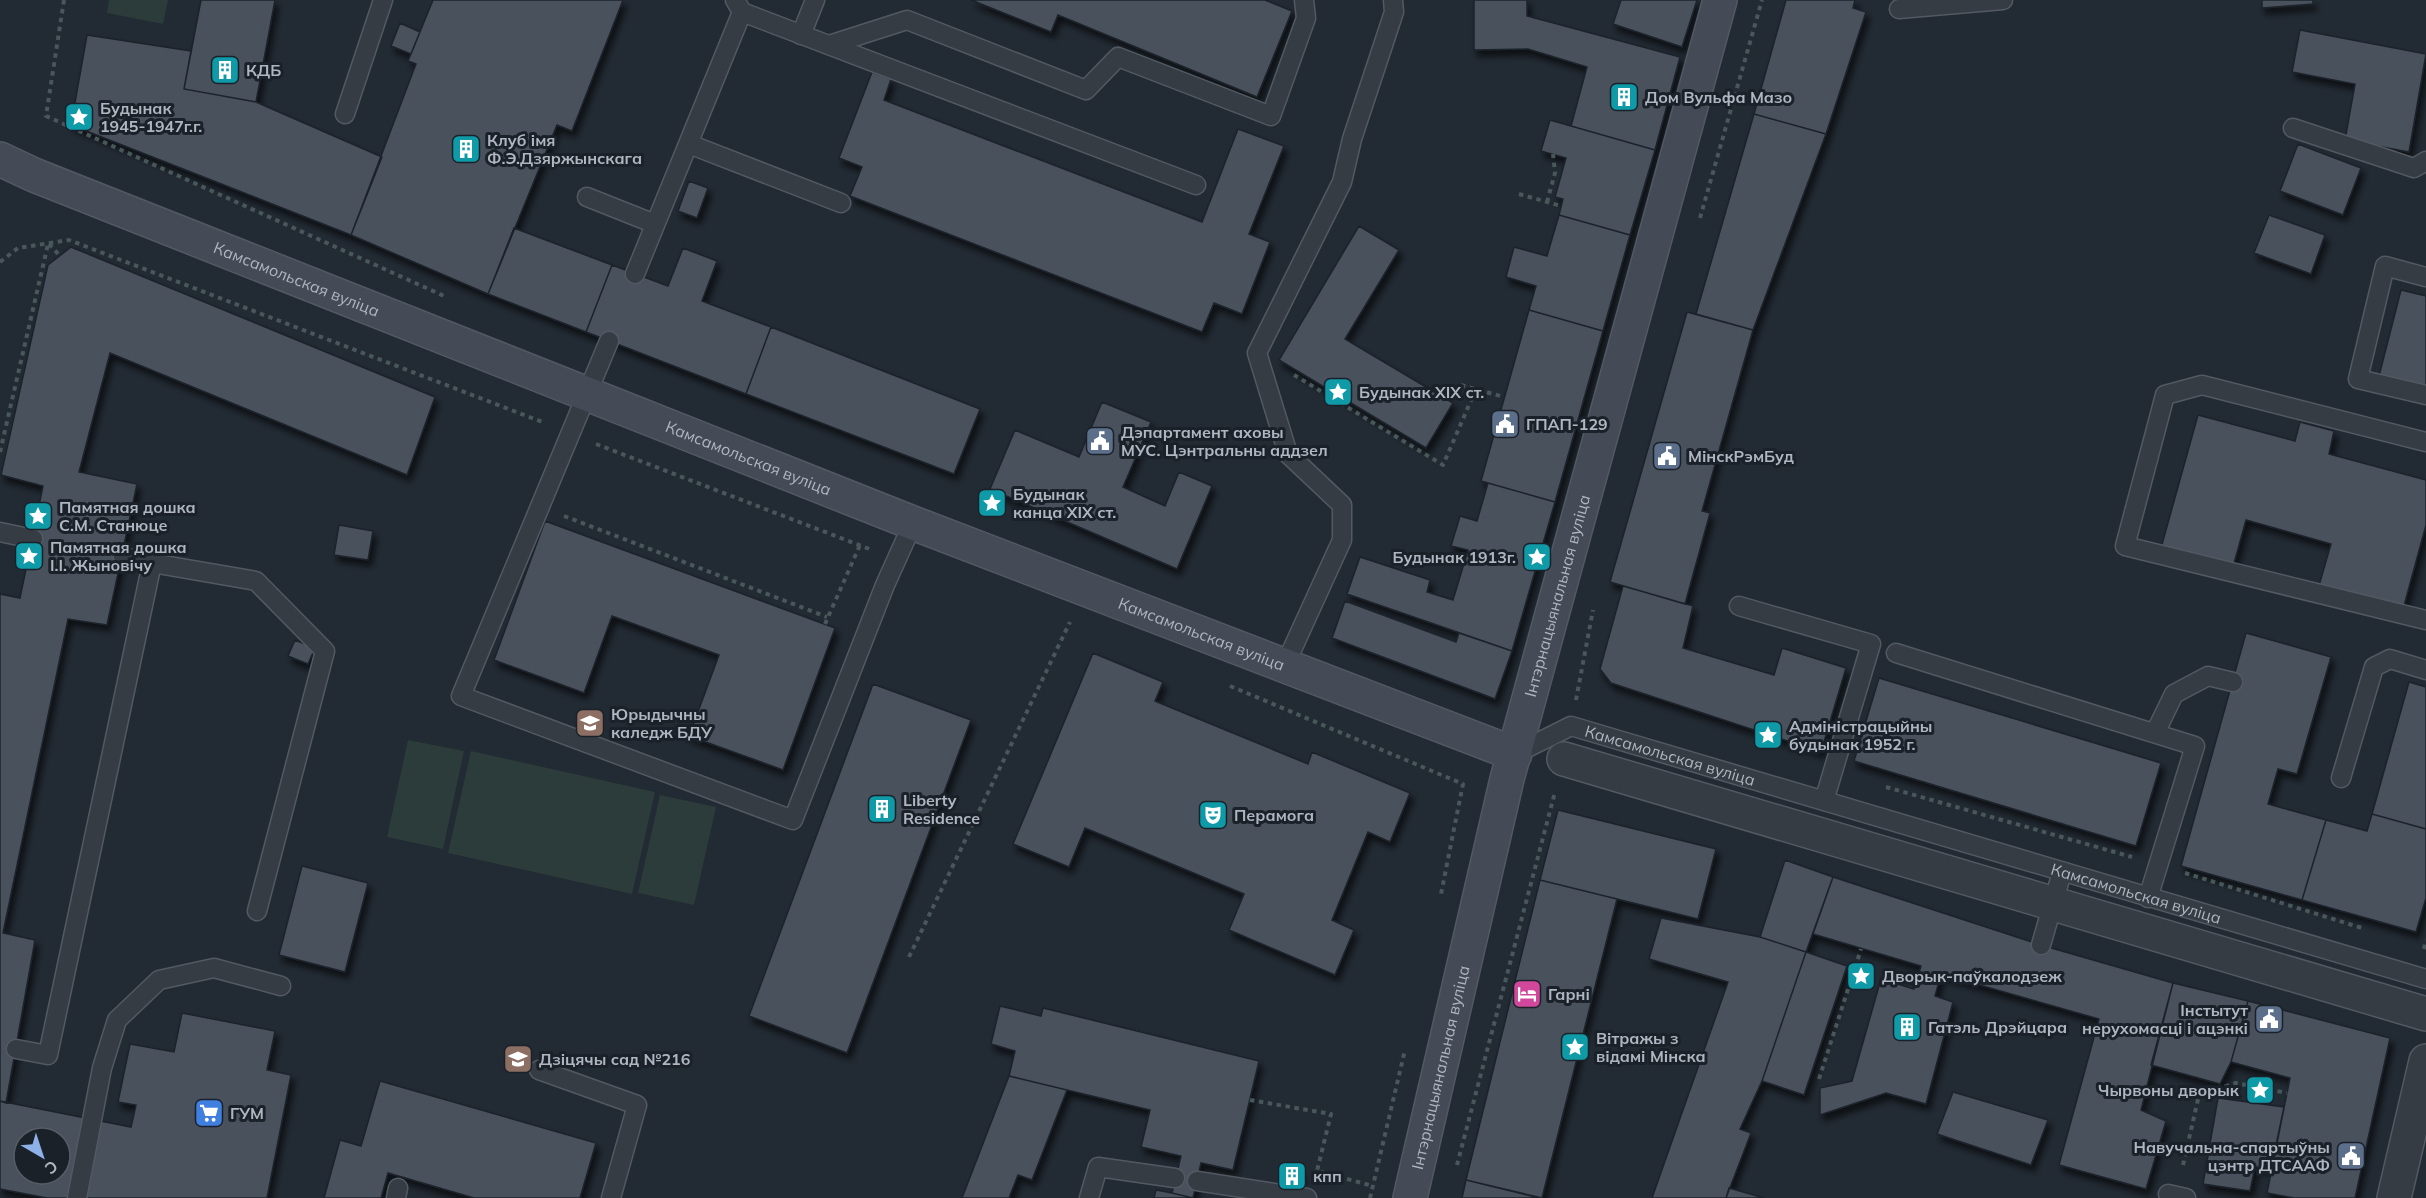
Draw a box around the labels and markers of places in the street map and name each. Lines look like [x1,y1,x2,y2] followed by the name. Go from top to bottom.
[209,54,241,86] building icon: КДБ
[246,60,281,80] place label: КДБ
[1608,81,1640,113] building icon: Дом Вульфа Мазо
[1645,87,1792,107] place label: Дом Вульфа Мазо
[100,98,202,136] place label: Будынак 1945-1947г.г.
[63,101,95,133] place icon: Будынак 1945-1947г.г.
[487,130,642,168] place label: Клуб імя Ф.Э.Дзяржынскага
[450,133,482,165] building icon: Клуб імя Ф.Э.Дзяржынскага
[1322,376,1354,408] place icon: Будынак XIX ст.
[1359,382,1484,402] place label: Будынак XIX ст.
[1489,408,1521,440] public building icon: ГПАП-129
[1526,414,1608,434] place label: ГПАП-129
[1121,422,1328,460] place label: Дэпартамент аховы МУС. Цэнтральны аддзел
[1084,425,1116,457] public building icon: Дэпартамент аховы МУС. Цэнтральны аддзел
[1651,440,1683,472] public building icon: МінскРэмБуд
[1688,446,1794,466] place label: МінскРэмБуд
[1013,484,1116,522] place label: Будынак канца ХІХ ст.
[976,487,1008,519] place icon: Будынак канца ХІХ ст.
[59,497,196,535] place label: Памятная дошка С.М. Станюце
[22,500,54,532] place icon: Памятная дошка С.М. Станюце
[50,537,187,575] place label: Памятная дошка І.І. Жыновічу
[13,540,45,572] place icon: Памятная дошка І.І. Жыновічу
[1521,541,1553,573] place icon: Будынак 1913г.
[1392,547,1516,567] place label: Будынак 1913г.
[611,704,713,742] place label: Юрыдычны каледж БДУ
[574,707,606,739] school or university icon: Юрыдычны каледж БДУ
[1789,716,1932,754] place label: Адміністрацыйны будынак 1952 г.
[1752,719,1784,751] place icon: Адміністрацыйны будынак 1952 г.
[903,790,980,828] place label: Liberty Residence
[866,793,898,825] building icon: Liberty Residence
[1197,799,1229,831] theatre icon: Перамога
[1234,805,1314,825] place label: Перамога
[1845,960,1877,992] place icon: Дворык-паўкалодзеж
[1882,966,2062,986] place label: Дворык-паўкалодзеж
[1511,978,1543,1010] hotel icon: Гарні
[1548,984,1590,1004] place label: Гарні
[2082,1000,2248,1038] place label: Інстытут нерухомасці і ацэнкі
[2253,1003,2285,1035] public building icon: Інстытут нерухомасці і ацэнкі
[1891,1011,1923,1043] building icon: Гатэль Дрэйцара
[1928,1017,2067,1037] place label: Гатэль Дрэйцара
[1596,1028,1706,1066] place label: Вітражы з відамі Мінска
[1559,1031,1591,1063] place icon: Вітражы з відамі Мінска
[502,1043,534,1075] school or university icon: Дзіцячы сад №216
[539,1049,691,1069] place label: Дзіцячы сад №216
[2244,1074,2276,1106] place icon: Чырвоны дворык
[2098,1080,2240,1100] place label: Чырвоны дворык
[193,1097,225,1129] supermarket icon: ГУМ
[230,1103,264,1123] place label: ГУМ
[2134,1137,2330,1175] place label: Навучальна-спартыўны цэнтр ДТСААФ
[2335,1140,2367,1172] public building icon: Навучальна-спартыўны цэнтр ДТСААФ
[1276,1160,1308,1192] building icon: кпп
[1313,1166,1342,1186] place label: кпп

